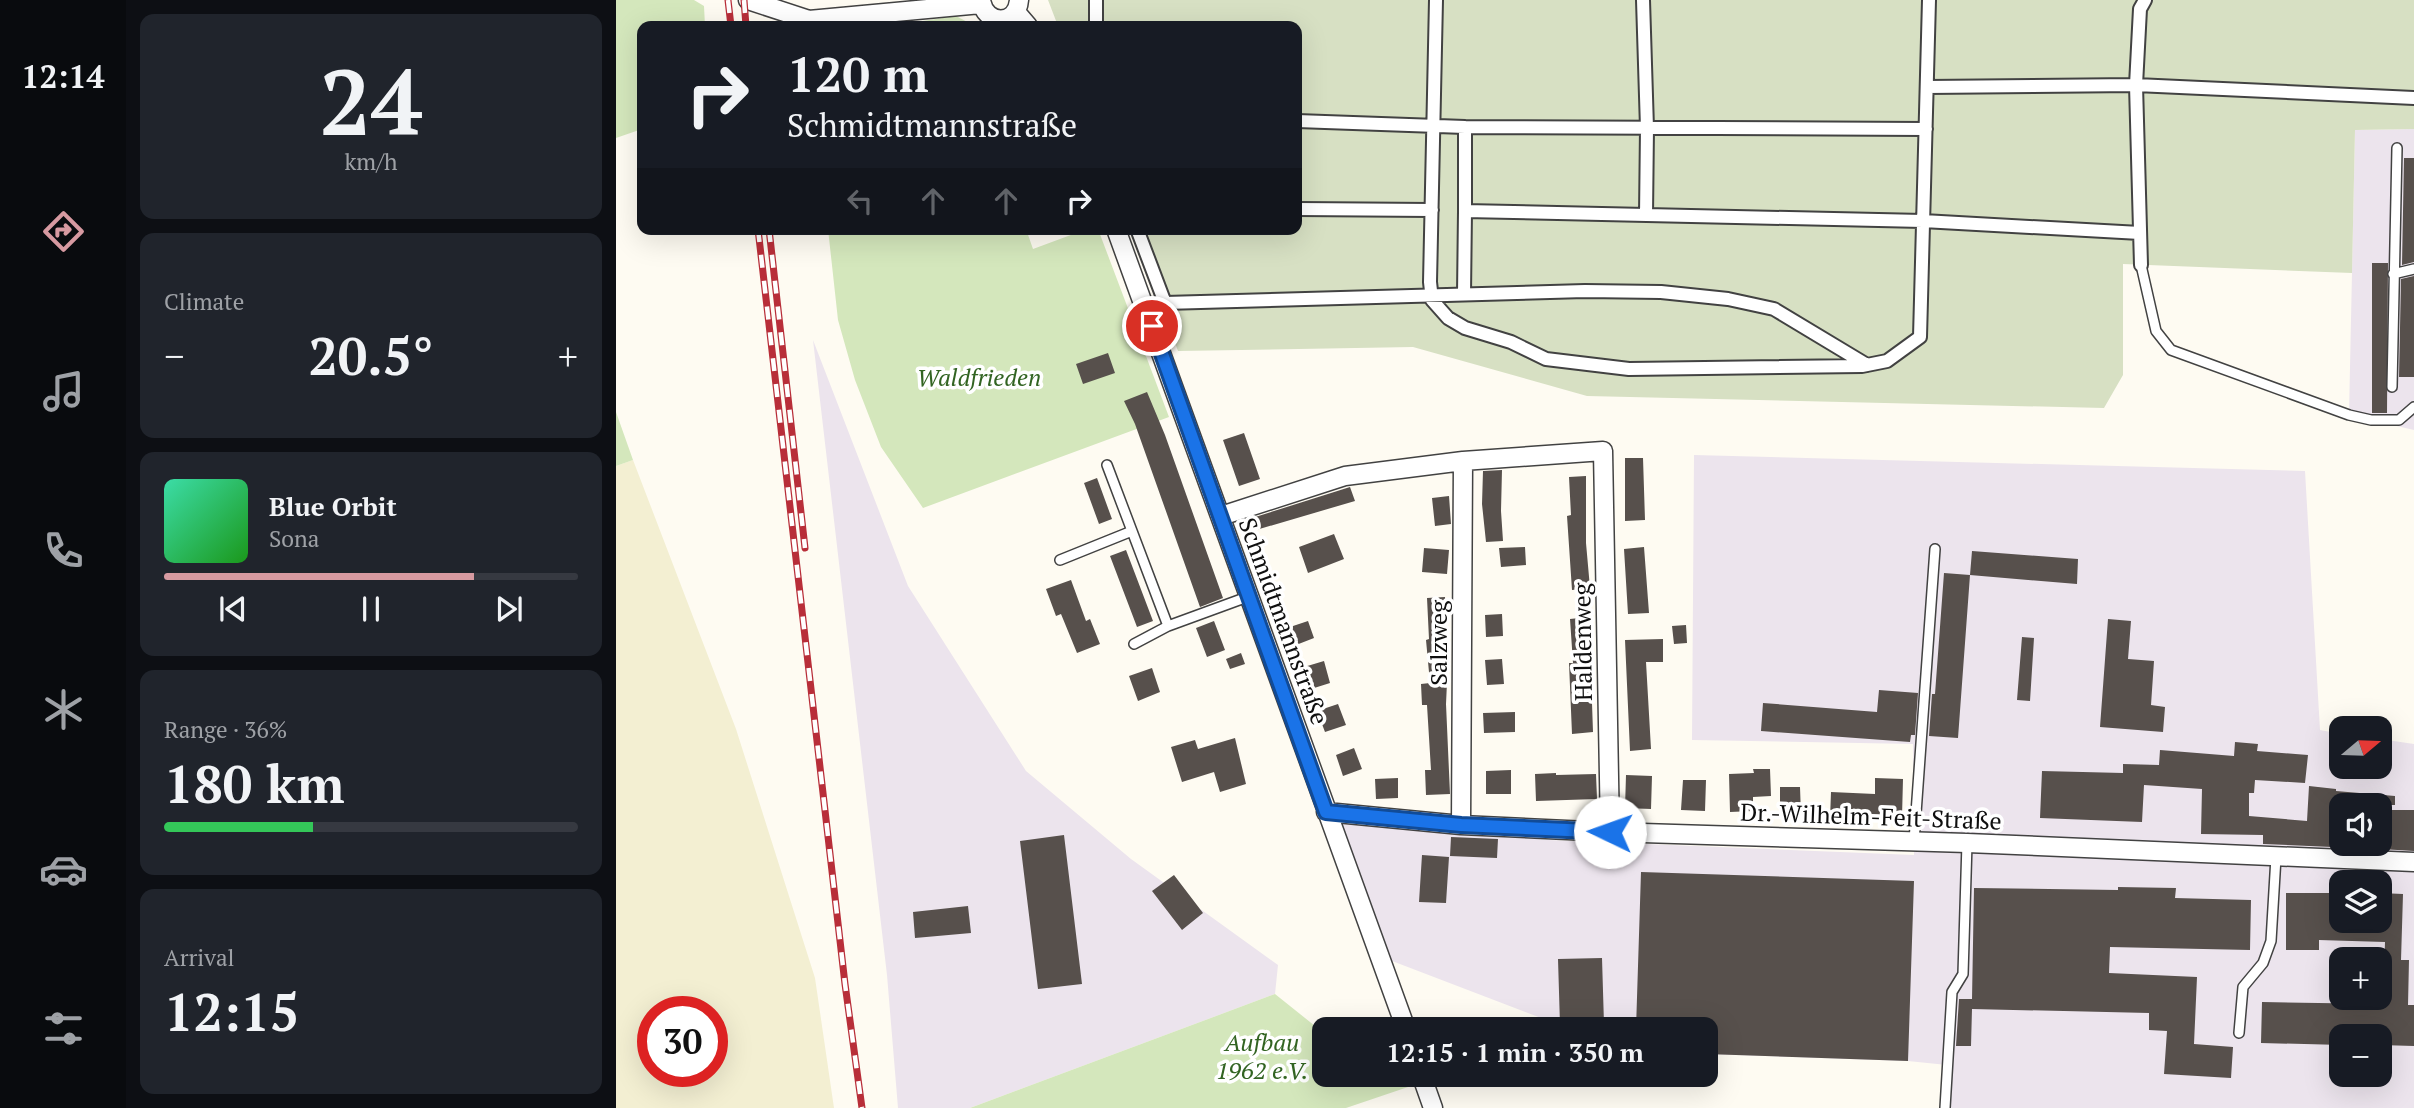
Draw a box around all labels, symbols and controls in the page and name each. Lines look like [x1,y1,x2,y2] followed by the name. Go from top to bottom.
[320,40,422,161] text: 24
[787,41,929,106] text: 120 m
[672,49,763,140] icon: right
[21,55,105,97] text: 12:14
[787,104,1077,146] text: Schmidtmannstraße
[344,146,398,177] text: km/h
[841,182,879,220] icon: left
[914,182,952,220] icon: ahead
[987,182,1025,220] icon: ahead
[1060,182,1098,220] icon: right
[39,207,88,256] icon: directions
[164,286,244,317] text: Climate
[1122,296,1182,356] pin
[1133,307,1171,345] icon: arrive
[308,321,434,390] text: 20.5°
[164,331,184,381] text: −
[558,331,578,381] text: +
[917,361,1041,393] park label: Waldfrieden
[39,367,88,416] icon: music
[269,489,397,523] text: Blue Orbit
[1232,513,1336,729] street label: Schmidtmannstraße
[269,523,319,554] text: Sona
[39,526,88,575] icon: phone
[1565,582,1599,701] street label: Haldenweg
[214,590,252,628] icon: previous
[352,590,390,628] icon: pause
[490,590,528,628] icon: next
[1422,600,1454,686] street label: Salzweg
[39,685,88,734] icon: climate
[164,714,287,745] text: Range · 36%
[2329,716,2392,779] north arrow
[2329,716,2392,1087] map controls
[164,749,345,818] text: 180 km
[2329,793,2392,856] button: sound
[1573,795,1647,869] position arrow
[1740,795,2002,837] street label: Dr.-Wilhelm-Feit-Straße
[39,845,88,894] icon: car
[2329,870,2392,933] button: layers
[164,942,235,973] text: Arrival
[2329,947,2392,1010] button: +
[164,977,299,1046] text: 12:15
[637,996,728,1087] speed limit sign: 30
[39,1004,88,1053] icon: filters
[2329,1024,2392,1087] button: −
[1216,1026,1308,1086] park label: Aufbau 1962 e.V.
[1386,1035,1644,1069] text: 12:15 · 1 min · 350 m

